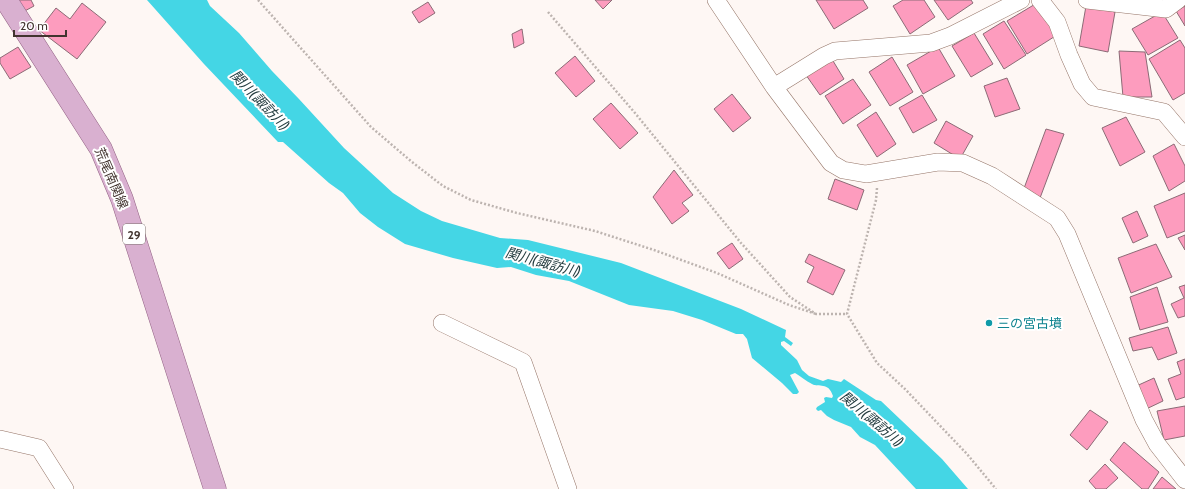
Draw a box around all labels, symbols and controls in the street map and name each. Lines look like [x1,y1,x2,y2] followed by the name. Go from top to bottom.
[14,12,66,38] scale bar
[20,18,48,33] text: 20 m
[227,66,293,134] water label: 関川(諏訪川)
[92,145,132,211] street label: 荒尾南関線
[123,224,145,244] road number: 29
[503,243,583,281] water label: 関川(諏訪川)
[997,315,1062,331] place label: 三の宮古墳
[984,318,994,328] marker: 三の宮古墳
[837,387,907,451] water label: 関川(諏訪川)

